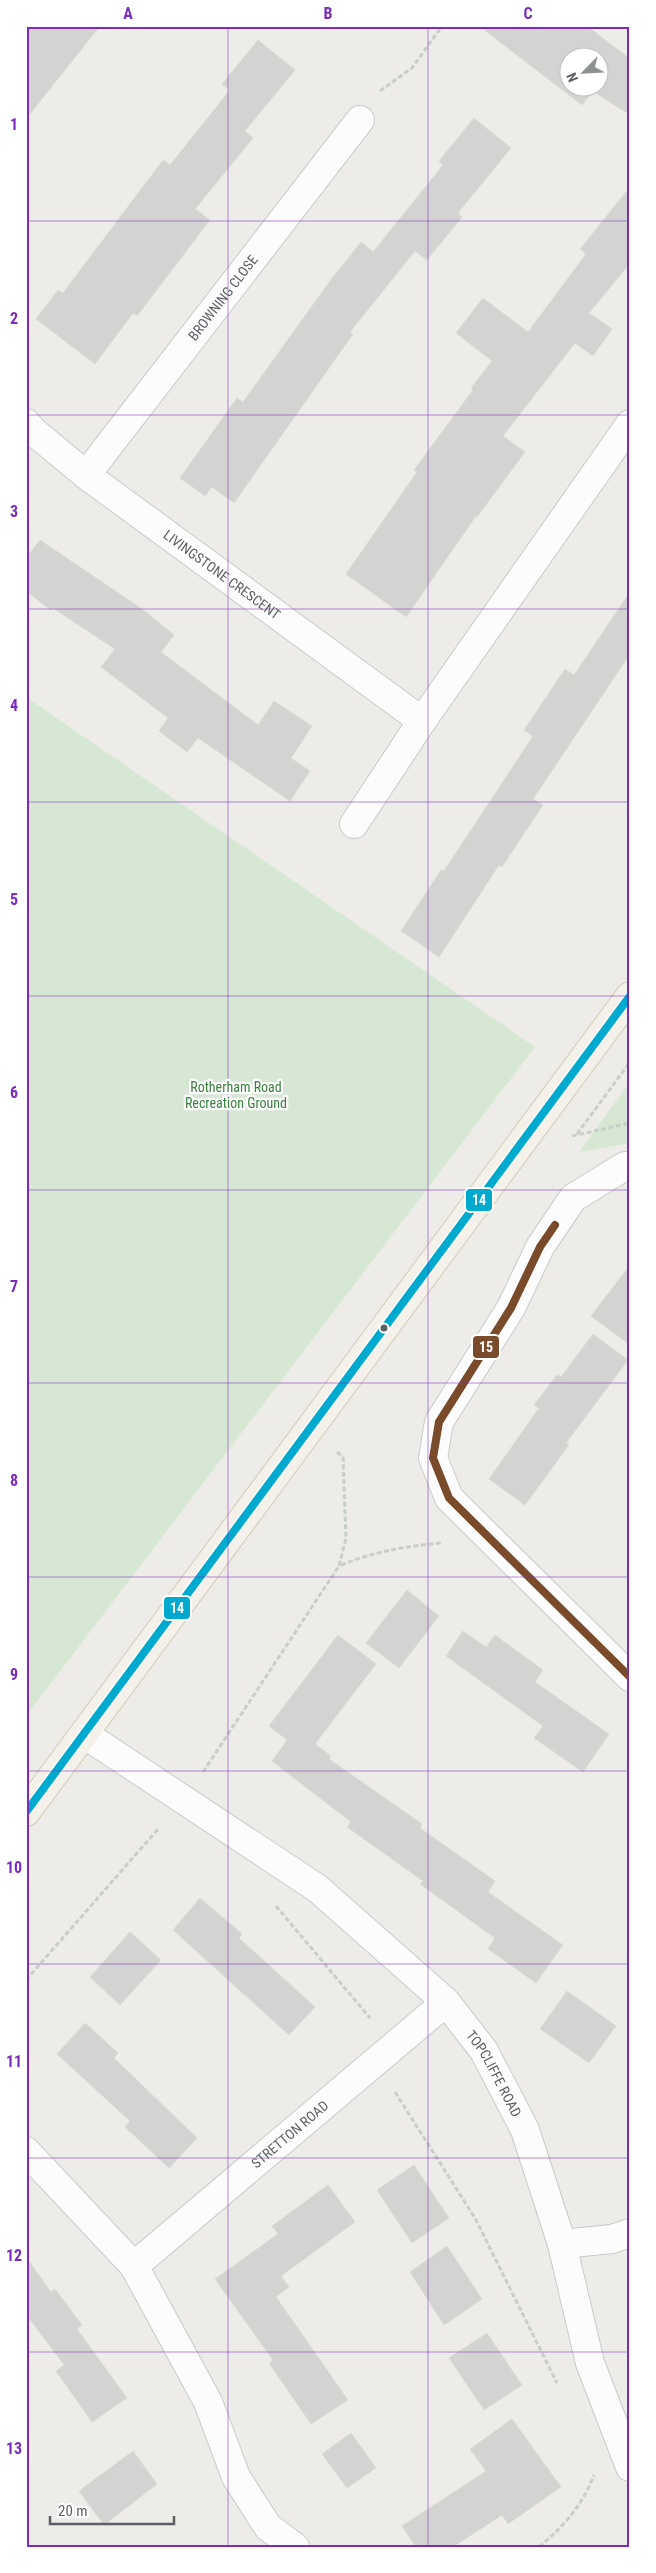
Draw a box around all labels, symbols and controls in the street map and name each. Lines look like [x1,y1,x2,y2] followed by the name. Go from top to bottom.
[123,4,133,23] text: A
[324,4,333,23] text: B
[523,4,533,23] text: C
[558,48,608,98] north arrow
[563,70,581,84] text: N
[10,115,18,134] text: 1
[185,252,261,343] street label: BROWNING CLOSE
[10,309,18,328] text: 2
[10,502,18,521] text: 3
[161,527,283,622] street label: LIVINGSTONE CRESCENT
[10,696,18,715] text: 4
[10,890,18,909] text: 5
[185,1079,287,1111] park label: Rotherham Road Recreation Ground
[10,1083,18,1102] text: 6
[465,1188,493,1212] line badge: 14
[472,1192,486,1208] text: 14
[10,1277,18,1296] text: 7
[379,1323,389,1333] unlabelled marker
[472,1335,500,1359] line badge: 15
[479,1339,493,1355] text: 15
[10,1471,18,1490] text: 8
[163,1596,191,1620] line badge: 14
[170,1600,184,1616] text: 14
[10,1665,18,1684] text: 9
[6,1858,22,1877] text: 10
[463,2027,525,2119] street label: TOPCLIFFE ROAD
[6,2052,22,2071] text: 11
[248,2097,331,2171] street label: STRETTON ROAD
[6,2246,22,2265] text: 12
[6,2439,22,2458] text: 13
[50,2493,174,2525] scale bar
[58,2502,88,2520] text: 20 m

